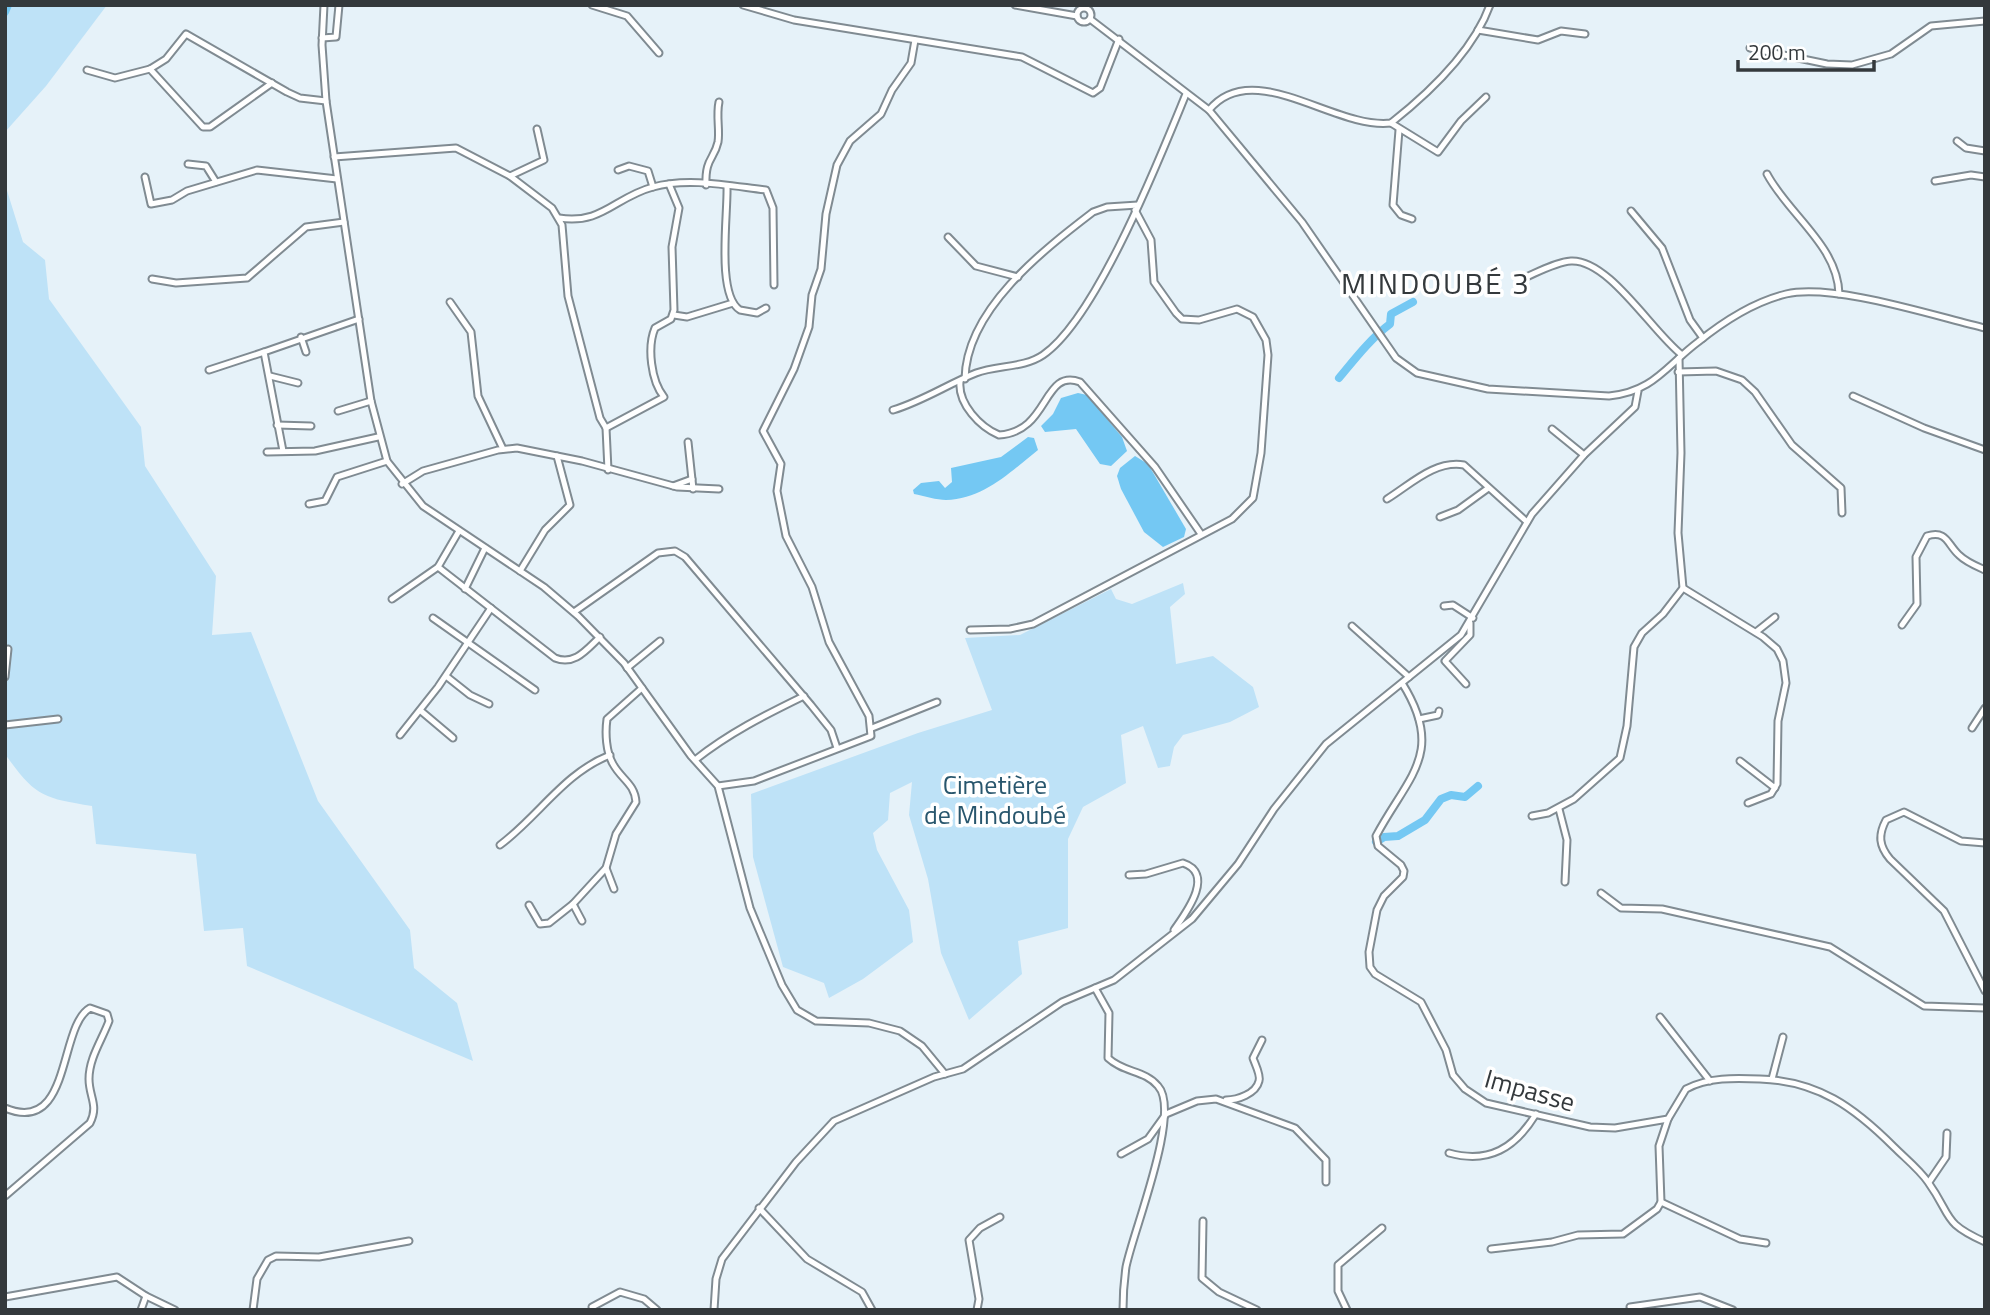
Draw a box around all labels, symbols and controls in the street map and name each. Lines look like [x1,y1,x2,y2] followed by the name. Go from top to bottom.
[1738,28,1874,72] scale bar
[1748,36,1805,68] text: 200 m
[1341,260,1531,306] district label: MINDOUBÉ 3
[924,765,1066,834] park label: Cimetière de Mindoubé
[1480,1059,1580,1121] street label: Impasse

